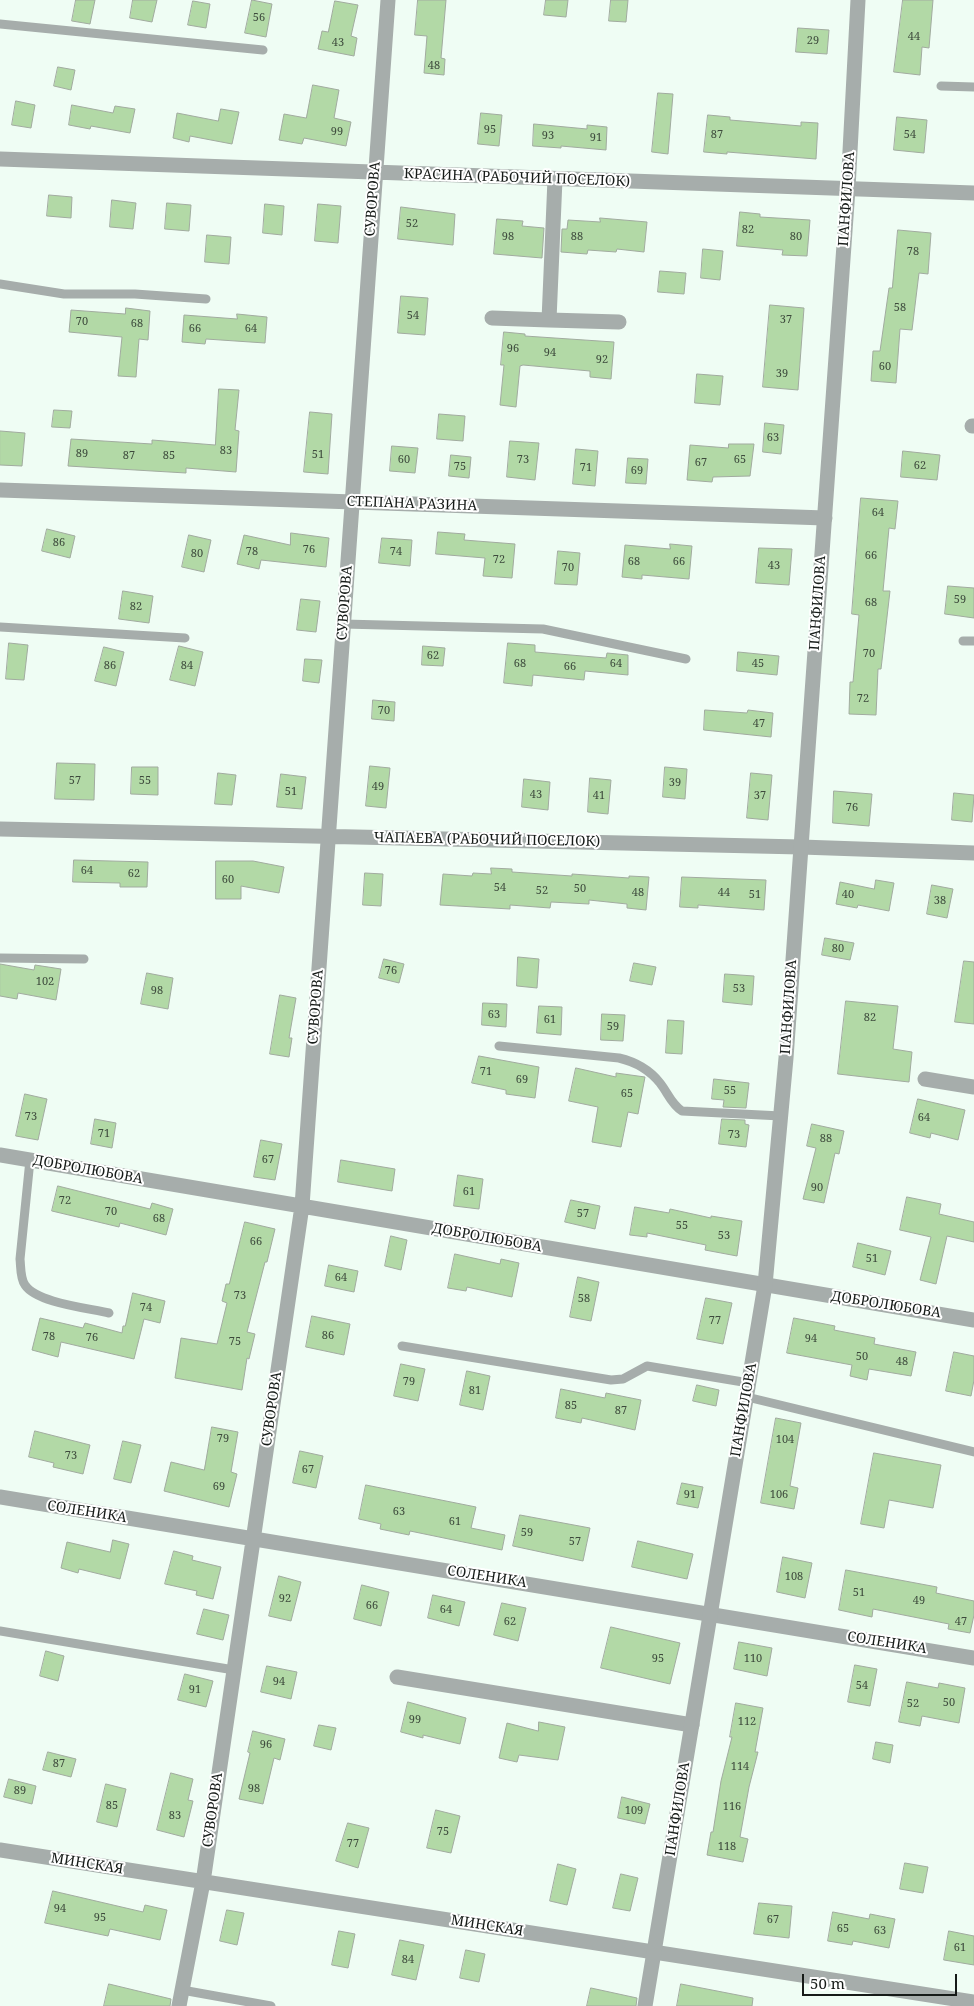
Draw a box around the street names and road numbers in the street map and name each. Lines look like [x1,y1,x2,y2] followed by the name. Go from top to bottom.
[835,151,859,247] street label: ПАНФИЛОВА
[362,161,384,237] street label: СУВОРОВА
[404,166,630,190] street label: КРАСИНА (РАБОЧИЙ ПОСЕЛОК)
[346,493,478,515] street label: СТЕПАНА РАЗИНА
[806,555,830,651] street label: ПАНФИЛОВА
[334,565,356,641] street label: СУВОРОВА
[374,830,600,850] street label: ЧАПАЕВА (РАБОЧИЙ ПОСЕЛОК)
[777,959,801,1055] street label: ПАНФИЛОВА
[305,969,327,1045] street label: СУВОРОВА
[32,1152,144,1188] street label: ДОБРОЛЮБОВА
[431,1220,543,1256] street label: ДОБРОЛЮБОВА
[830,1288,942,1322] street label: ДОБРОЛЮБОВА
[727,1362,761,1458] street label: ПАНФИЛОВА
[258,1371,286,1447] street label: СУВОРОВА
[46,1497,128,1527] street label: СОЛЕНИКА
[446,1562,528,1592] street label: СОЛЕНИКА
[846,1628,928,1658] street label: СОЛЕНИКА
[662,1761,694,1857] street label: ПАНФИЛОВА
[199,1772,227,1848] street label: СУВОРОВА
[49,1850,125,1878] street label: МИНСКАЯ
[449,1912,525,1940] street label: МИНСКАЯ

